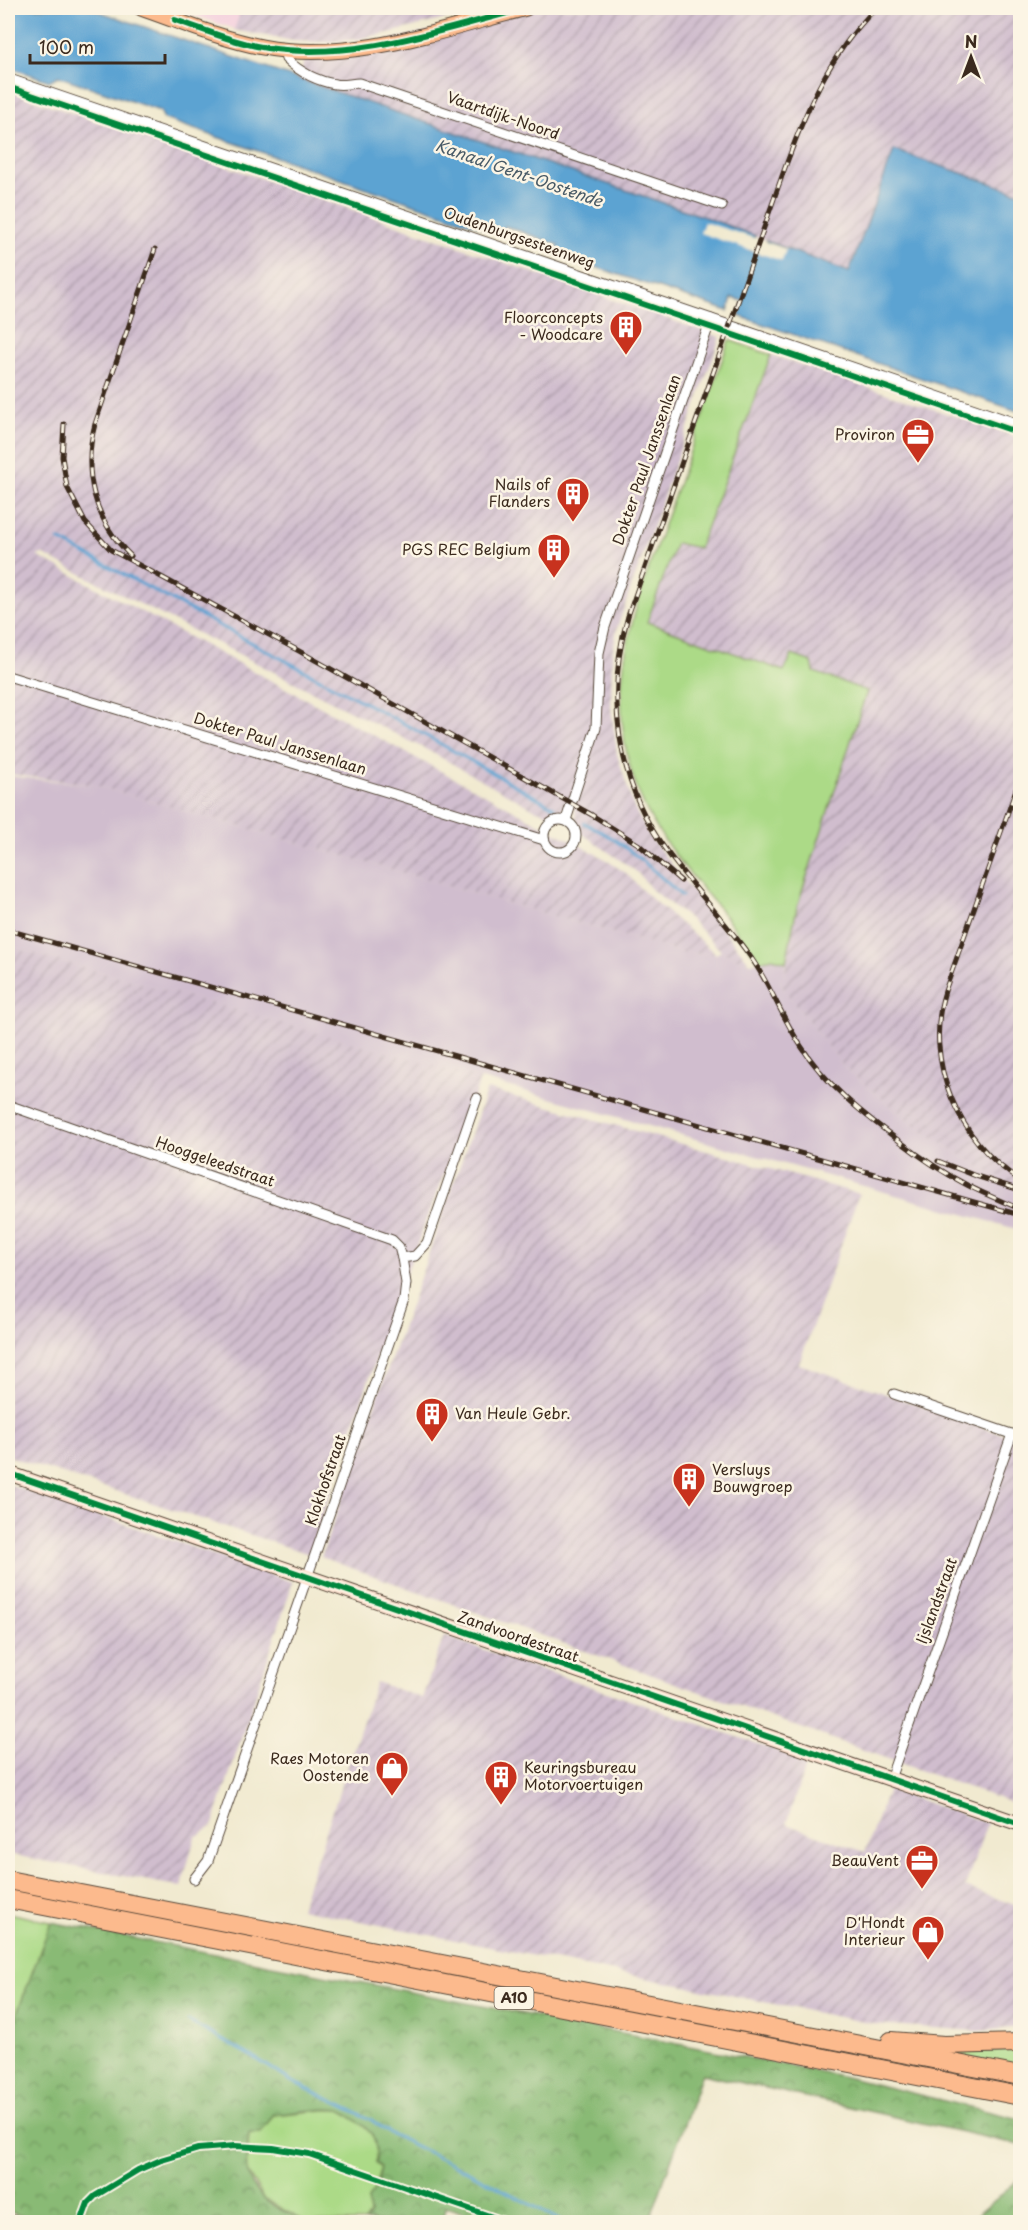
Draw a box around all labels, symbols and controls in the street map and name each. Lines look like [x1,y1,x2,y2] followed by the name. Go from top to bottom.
[30,27,165,65] scale bar
[941,27,1001,87] north arrow
[965,29,977,53] text: N
[39,33,94,60] text: 100 m
[444,85,563,145] street label: Vaartdijk-Noord
[433,132,607,212] water label: Kanaal Gent-Oostende
[441,200,598,273] street label: Oudenburgsesteenweg
[504,305,603,345] place label: Floorconcepts - Woodcare
[608,309,644,356] building icon: Floorconcepts - Woodcare
[606,371,686,548] street label: Dokter Paul Janssenlaan
[900,417,936,464] office icon: Proviron
[835,422,895,445] place label: Proviron
[488,472,551,512] place label: Nails of Flanders
[555,476,591,523] building icon: Nails of Flanders
[536,532,572,579] building icon: PGS REC Belgium
[402,537,531,560] place label: PGS REC Belgium
[191,705,370,780] street label: Dokter Paul Janssenlaan
[153,1129,278,1192] street label: Hooggeleedstraat
[414,1396,450,1443] building icon: Van Heule Gebr.
[455,1401,570,1424] place label: Van Heule Gebr.
[298,1431,351,1528] street label: Klokhofstraat
[712,1457,793,1497] place label: Versluys Bouwgroep
[671,1461,707,1508] building icon: Versluys Bouwgroep
[909,1554,962,1647] street label: Ijslandstraat
[455,1604,582,1667] street label: Zandvoordestraat
[270,1746,369,1786] place label: Raes Motoren Oostende
[374,1750,410,1797] shop icon: Raes Motoren Oostende
[524,1755,643,1795] place label: Keuringsbureau Motorvoertuigen
[483,1759,519,1806] building icon: Keuringsbureau Motorvoertuigen
[904,1843,940,1890] office icon: BeauVent
[831,1848,899,1871] place label: BeauVent
[844,1910,905,1950] place label: D'Hondt Interieur
[910,1914,946,1961] shop icon: D'Hondt Interieur
[494,1987,534,2009] road number: A10

